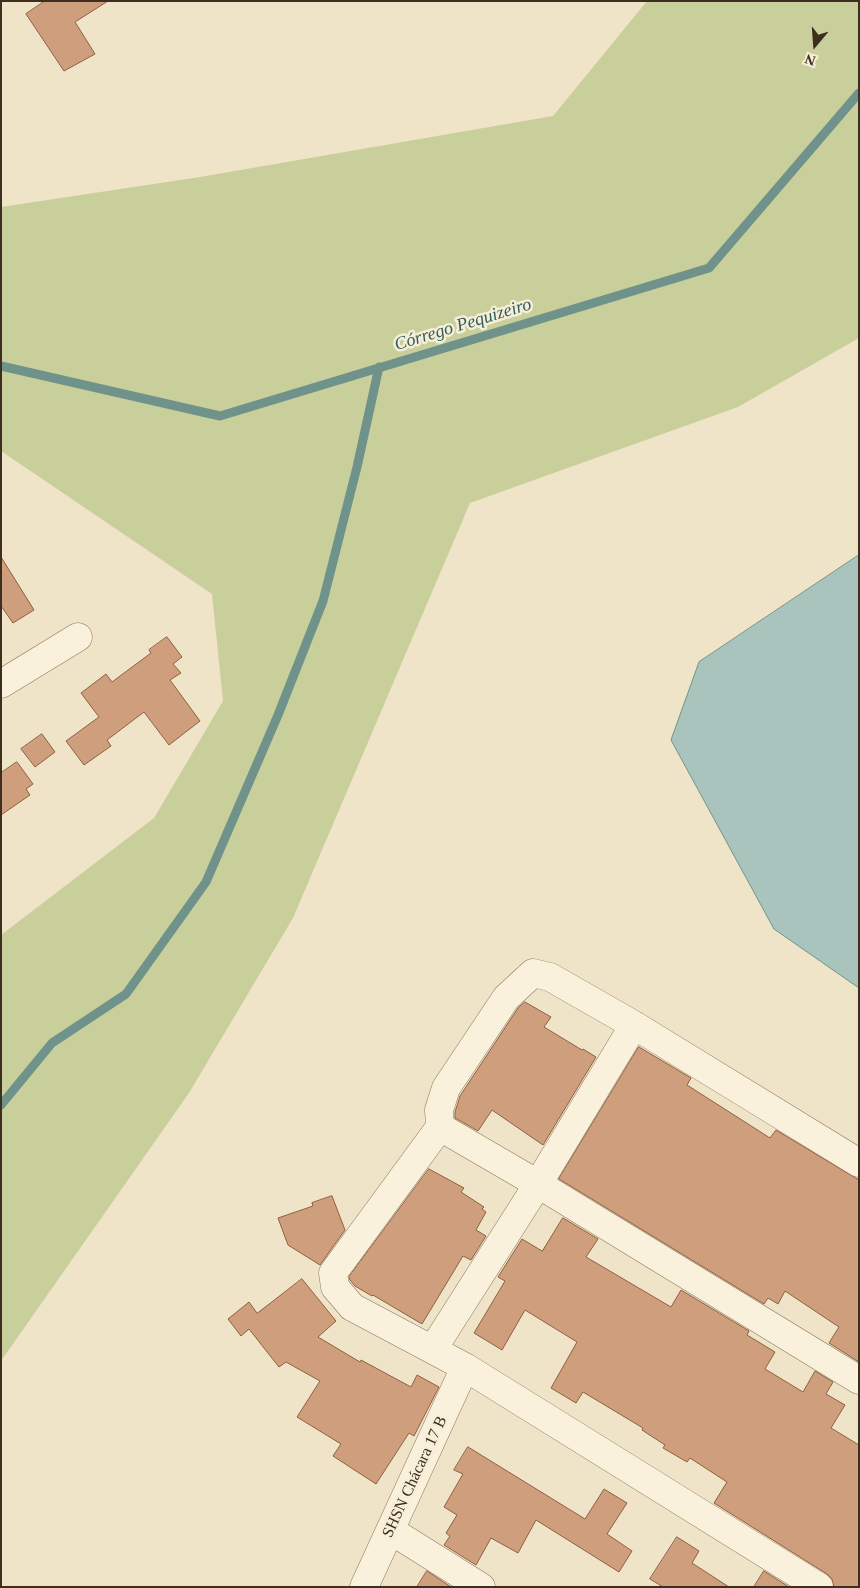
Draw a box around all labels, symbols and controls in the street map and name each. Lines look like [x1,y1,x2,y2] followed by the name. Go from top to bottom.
[790,20,840,70] north arrow
[803,51,817,68] text: N
[392,294,534,356] water label: Córrego Pequizeiro
[378,1413,452,1541] street label: SHSN Chácara 17 B

